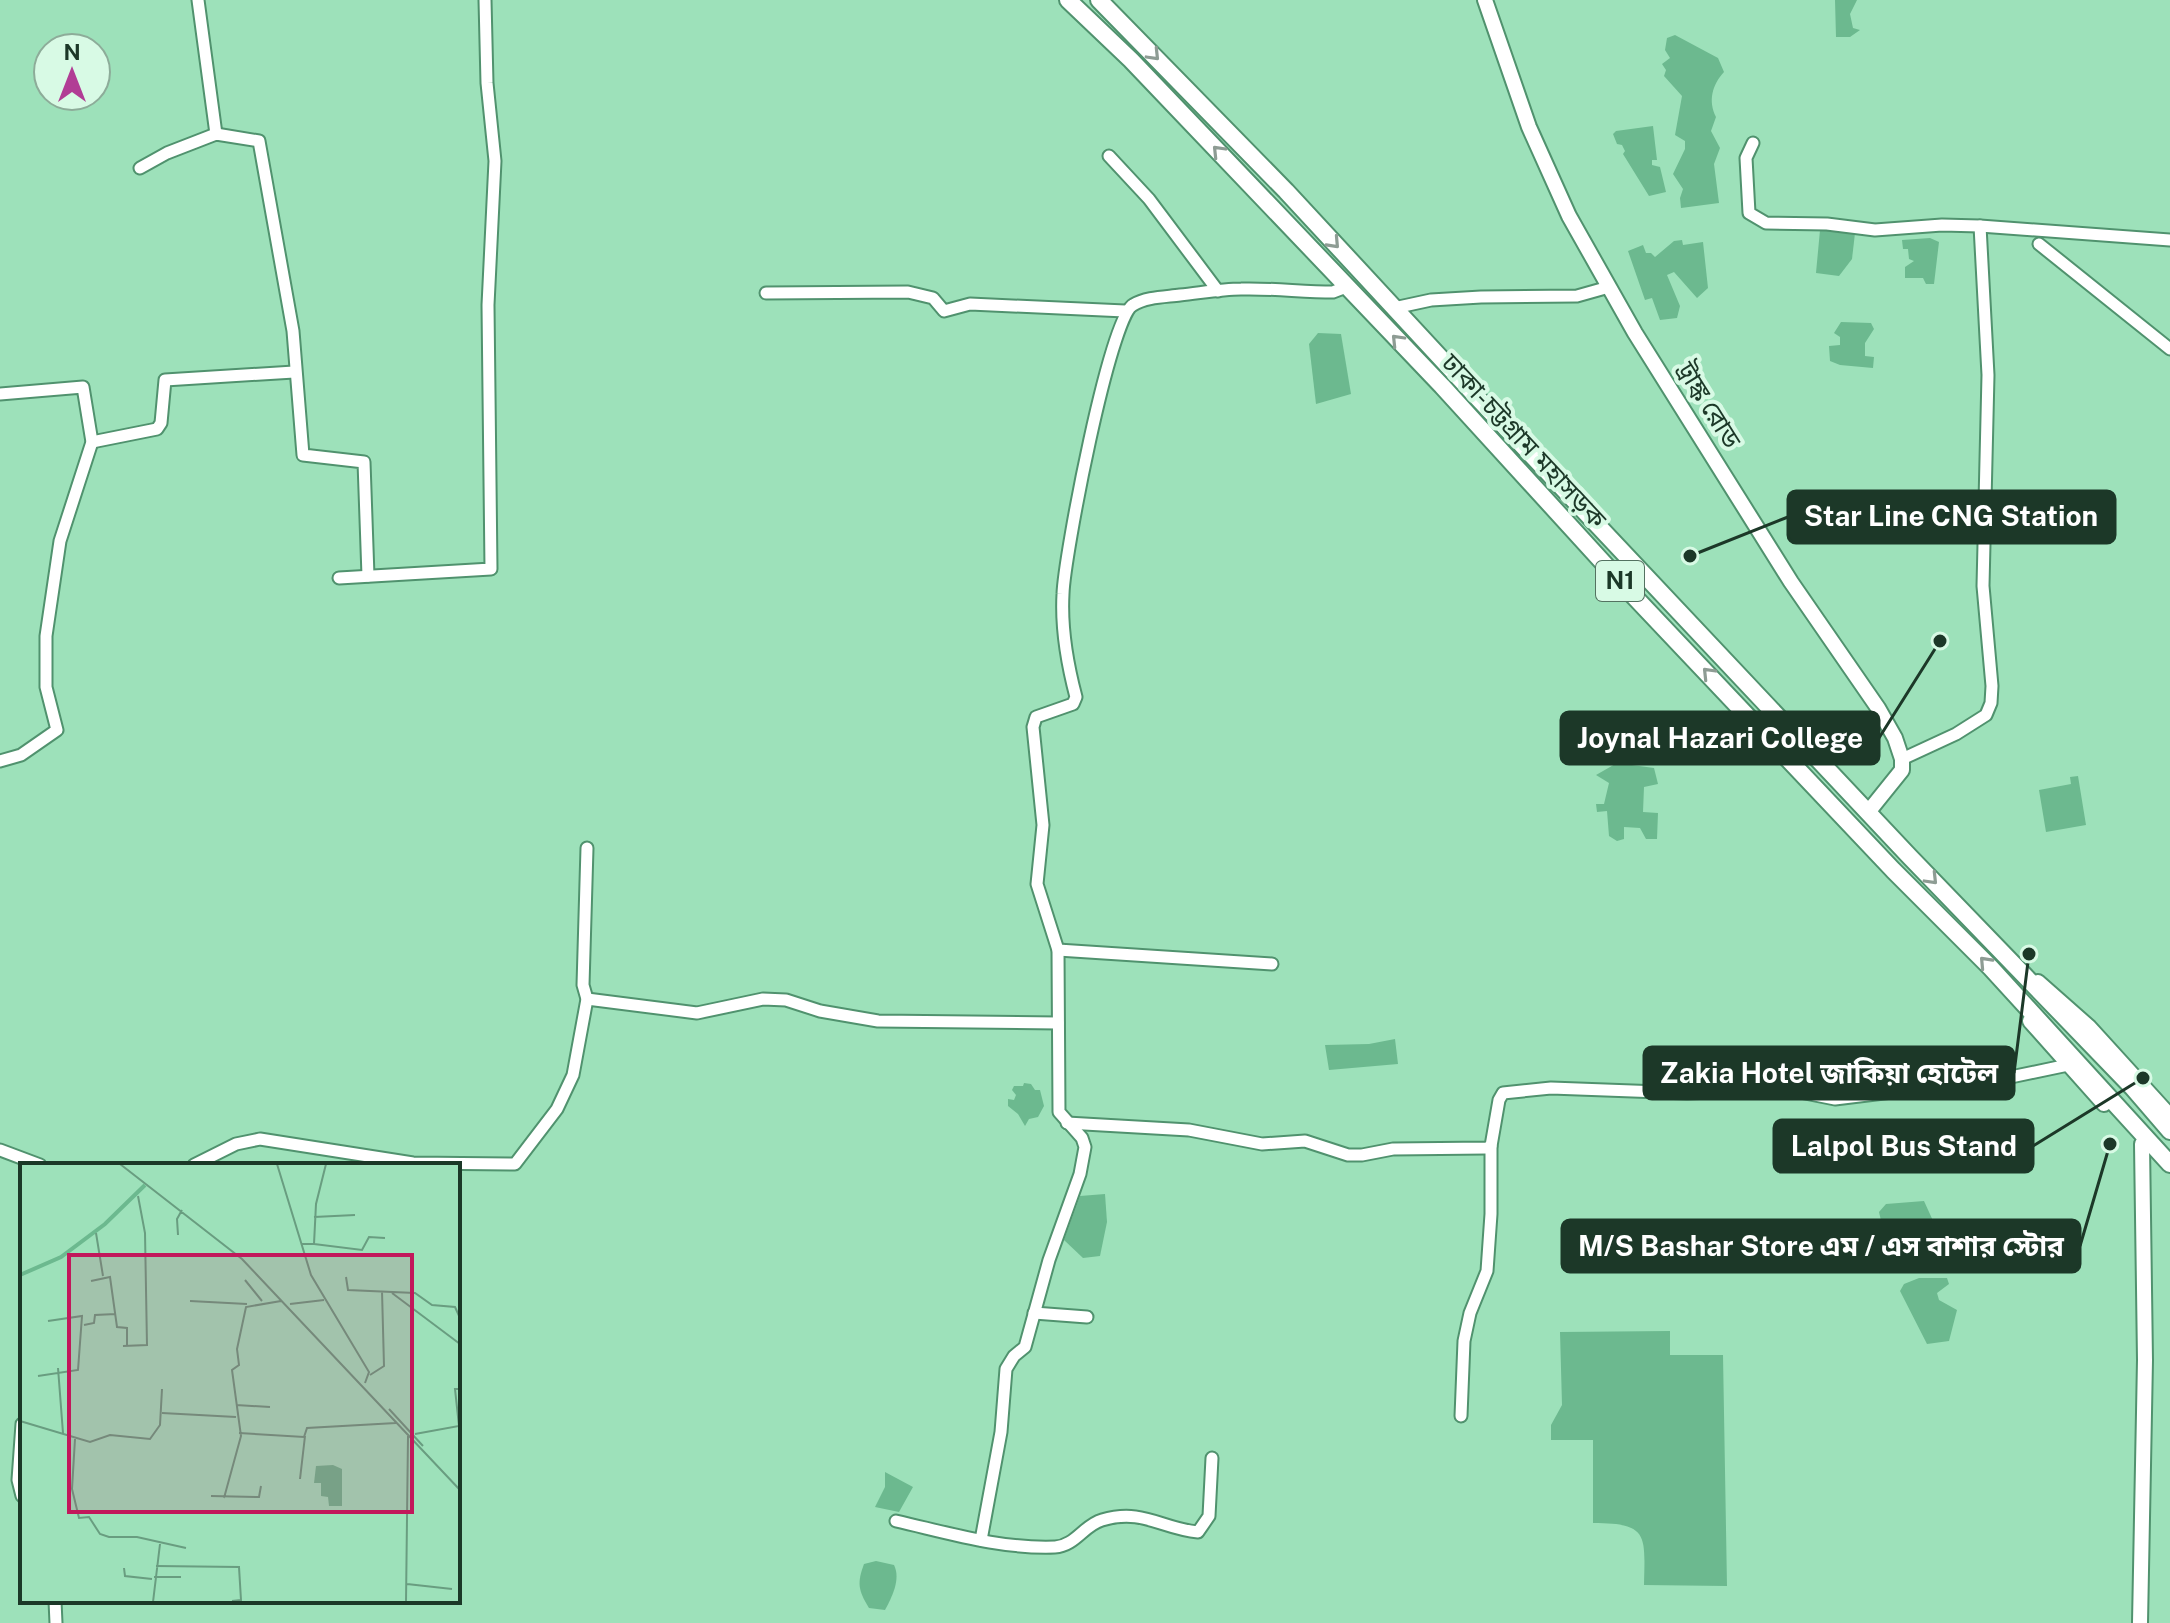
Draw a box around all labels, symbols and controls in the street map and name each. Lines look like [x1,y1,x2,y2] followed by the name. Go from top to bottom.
[32,32,112,112] north arrow
[63,39,81,65] text: N
[1145,46,1159,60] one-way arrow
[1213,146,1227,160] one-way arrow
[1324,233,1338,248] one-way arrow
[1392,335,1406,349] one-way arrow
[1435,346,1614,535] street label: ঢাকা-চট্টগ্রাম মহাসড়ক
[1670,355,1748,454] street label: ট্রাঙ্ক রোড
[1788,491,2115,543] callout: Star Line CNG Station
[1804,499,2098,532] text: Star Line CNG Station
[1596,561,1644,601] road number: N1
[1703,668,1717,682] one-way arrow
[1561,712,1879,764] callout: Joynal Hazari College
[1577,721,1863,754] text: Joynal Hazari College
[1922,870,1937,884] one-way arrow
[1980,956,1994,971] one-way arrow
[1644,1047,2014,1099] callout: Zakia Hotel জাকিয়া হোটেল
[1660,1056,1999,1089] text: Zakia Hotel জাকিয়া হোটেল
[1774,1120,2033,1172] callout: Lalpol Bus Stand
[1791,1129,2017,1162] text: Lalpol Bus Stand
[20,1163,460,1603] inset map
[1562,1220,2080,1272] callout: M/S Bashar Store এম / এস বাশার স্টোর
[1578,1229,2065,1262] text: M/S Bashar Store এম / এস বাশার স্টোর

